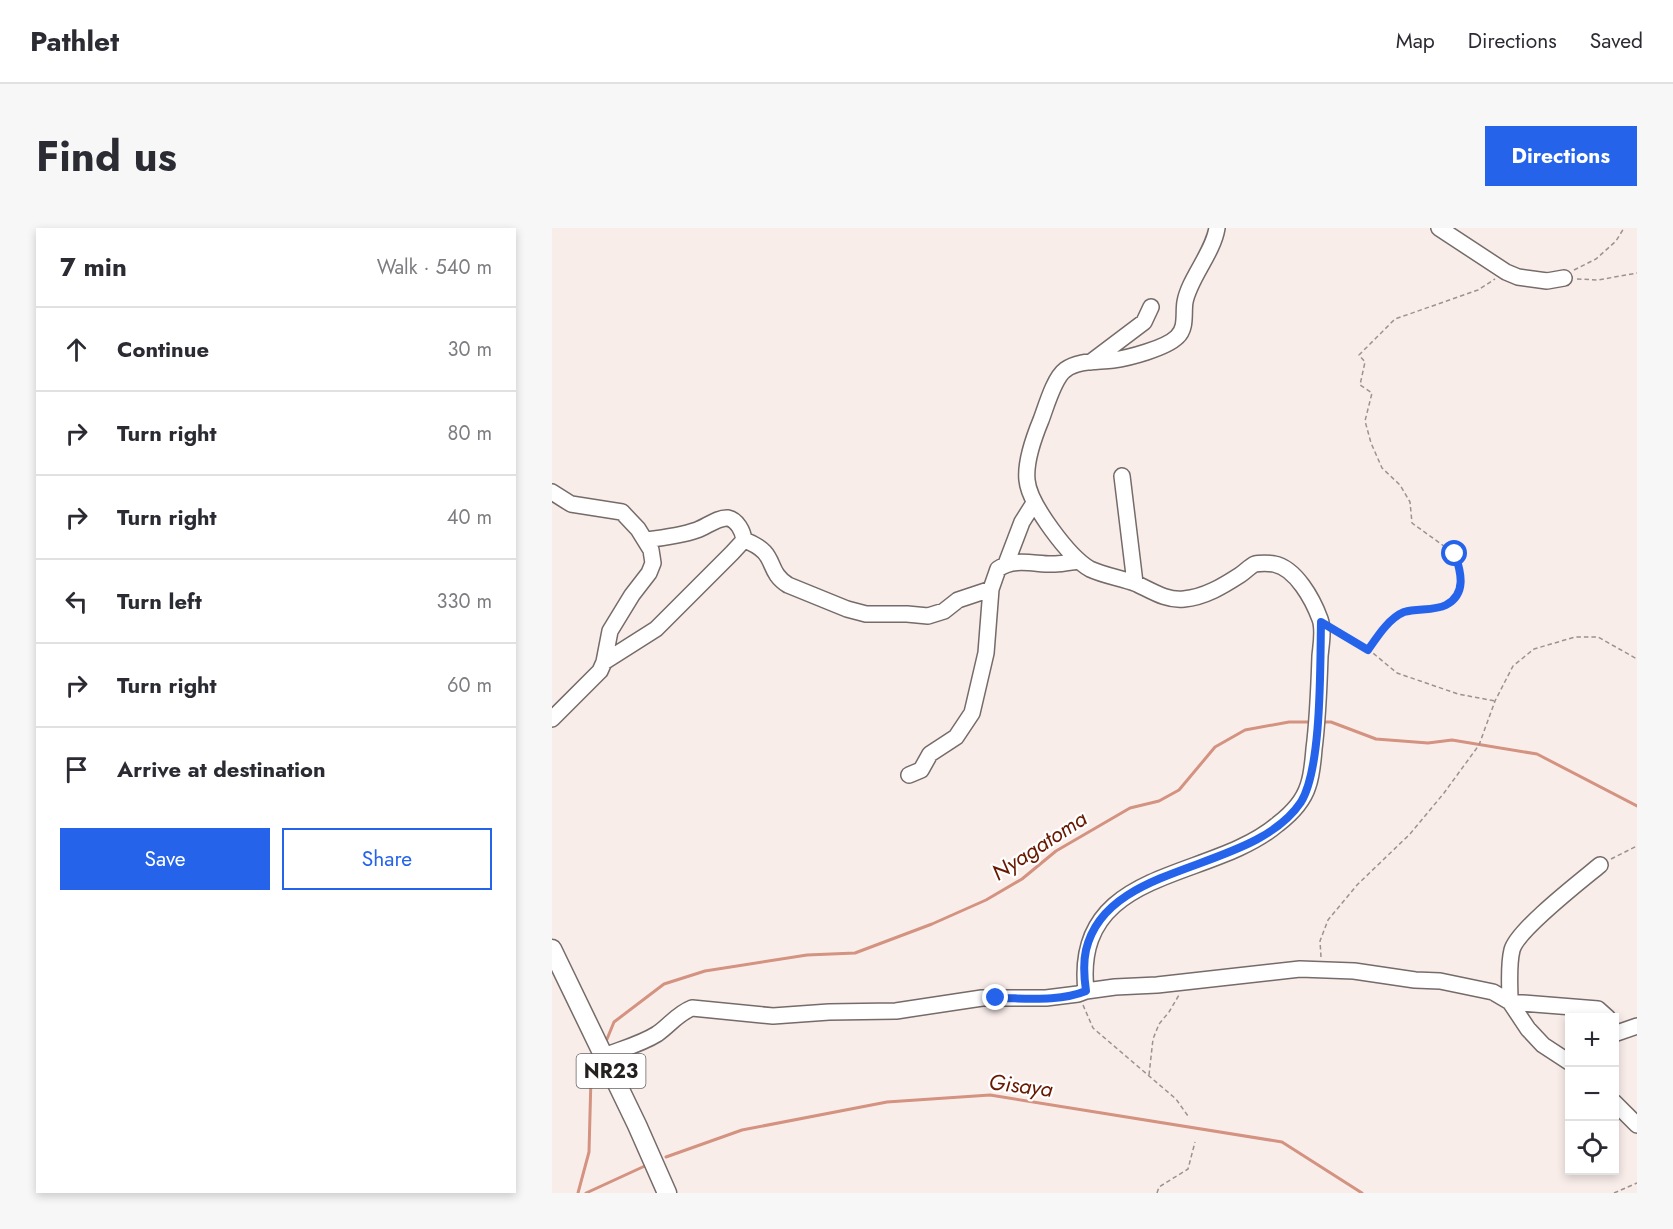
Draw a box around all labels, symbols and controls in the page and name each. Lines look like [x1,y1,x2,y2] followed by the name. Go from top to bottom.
[30,21,119,62] text: Pathlet
[1396,26,1435,56] text: Map
[1468,26,1557,56] text: Directions
[1590,26,1643,56] text: Saved
[36,126,177,187] text: Find us
[1485,126,1637,186] button: Directions
[60,248,127,286] text: 7 min
[377,253,492,282] text: Walk · 540 m
[60,333,93,366] icon: ahead
[117,333,209,365] text: Continue
[447,335,492,364] text: 30 m
[60,417,93,450] icon: right
[117,417,217,449] text: Turn right
[447,419,492,448] text: 80 m
[60,501,93,534] icon: right
[117,501,217,533] text: Turn right
[447,503,492,532] text: 40 m
[1441,540,1467,566] route start
[60,585,93,618] icon: left
[117,585,202,617] text: Turn left
[437,587,492,616] text: 330 m
[60,669,93,702] icon: right
[117,669,217,701] text: Turn right
[447,671,492,700] text: 60 m
[60,753,93,786] icon: arrive
[117,753,326,785] text: Arrive at destination
[985,802,1093,888] water label: Nyagatoma
[60,828,270,890] button: Save
[282,828,492,890] button: Share
[982,984,1008,1010] route end
[1565,1013,1619,1175] map controls
[1565,1013,1619,1067] button: +
[577,1054,646,1088] road number: NR23
[987,1065,1055,1105] water label: Gisaya
[1565,1067,1619,1121] button: −
[1565,1121,1619,1175] button: locate

